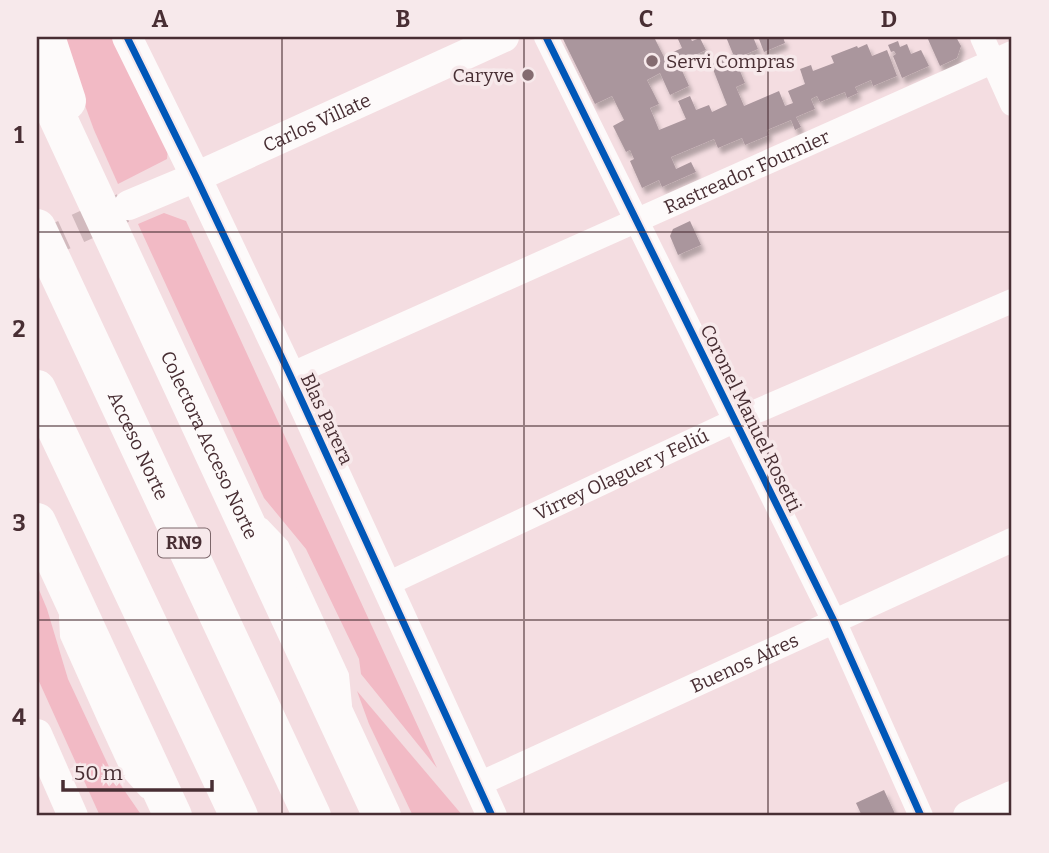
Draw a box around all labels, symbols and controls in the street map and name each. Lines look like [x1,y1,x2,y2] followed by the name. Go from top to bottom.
[152,5,169,33] text: A
[396,5,410,33] text: B
[639,5,653,33] text: C
[881,5,897,33] text: D
[666,50,795,73] place label: Servi Compras
[644,53,660,69] marker: Servi Compras
[453,64,514,87] place label: Caryve
[520,67,536,83] marker: Caryve
[259,88,374,157] street label: Carlos Villate
[14,121,24,149] text: 1
[660,124,834,218] street label: Rastreador Fournier
[13,315,26,343] text: 2
[696,321,807,516] street label: Coronel Manuel Rosetti
[156,347,263,543] street label: Colectora Acceso Norte
[296,370,358,469] street label: Blas Parera
[103,387,174,503] street label: Acceso Norte
[530,423,712,525] street label: Virrey Olaguer y Feliú
[12,509,26,537] text: 3
[158,528,210,558] road number: RN9
[687,628,802,697] street label: Buenos Aires
[12,703,26,731] text: 4
[63,748,212,792] scale bar
[74,760,123,786] text: 50 m

